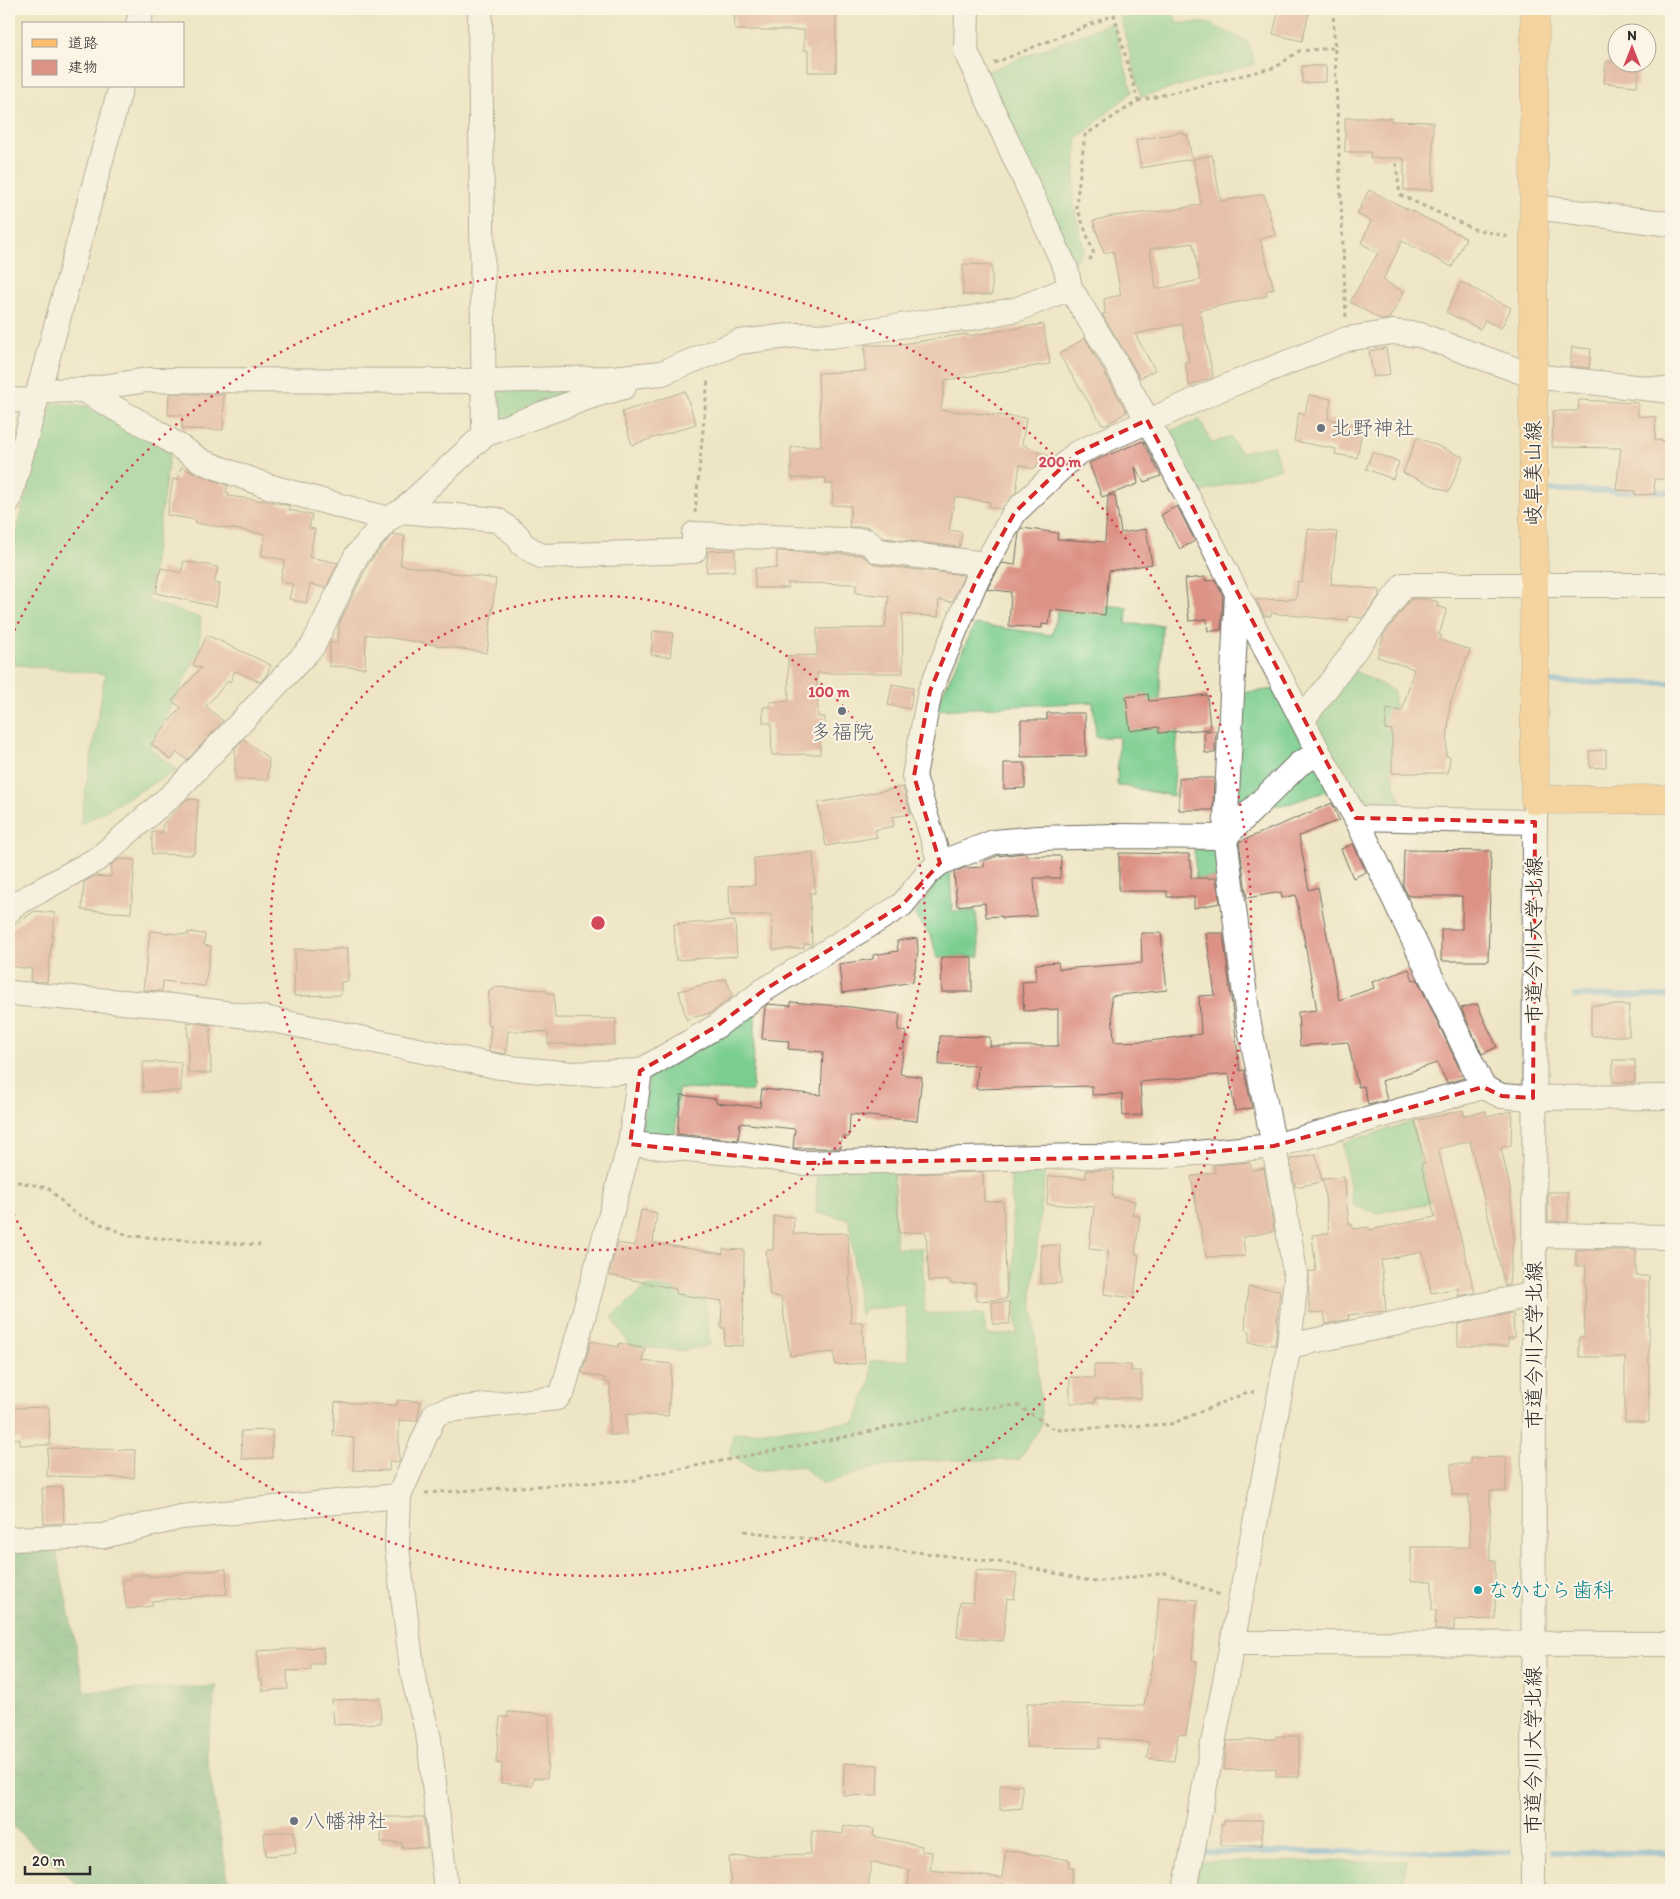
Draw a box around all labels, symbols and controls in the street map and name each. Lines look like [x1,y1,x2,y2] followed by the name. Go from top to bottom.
[22,22,185,88] legend
[1608,22,1658,72] north arrow
[1627,27,1637,44] text: N
[68,34,98,52] text: 道路
[68,58,98,76] text: 建物
[1331,415,1415,440] place label: 北野神社
[1520,421,1545,526] street label: 岐阜美山線
[1315,422,1327,434] marker: 北野神社
[1039,453,1082,471] text: 200 m
[808,683,850,701] text: 100 m
[836,705,848,717] marker: 多福院
[811,719,874,744] place label: 多福院
[1521,856,1546,1024] street label: 市道今川大学北線
[589,914,607,932] centre of rings
[1521,1261,1546,1429] street label: 市道今川大学北線
[1488,1577,1614,1602] place label: なかむら歯科
[1472,1584,1484,1596] marker: なかむら歯科
[1520,1666,1545,1834] street label: 市道今川大学北線
[304,1808,388,1833] place label: 八幡神社
[288,1815,300,1827] marker: 八幡神社
[25,1844,90,1876] scale bar
[32,1852,66,1870] text: 20 m

